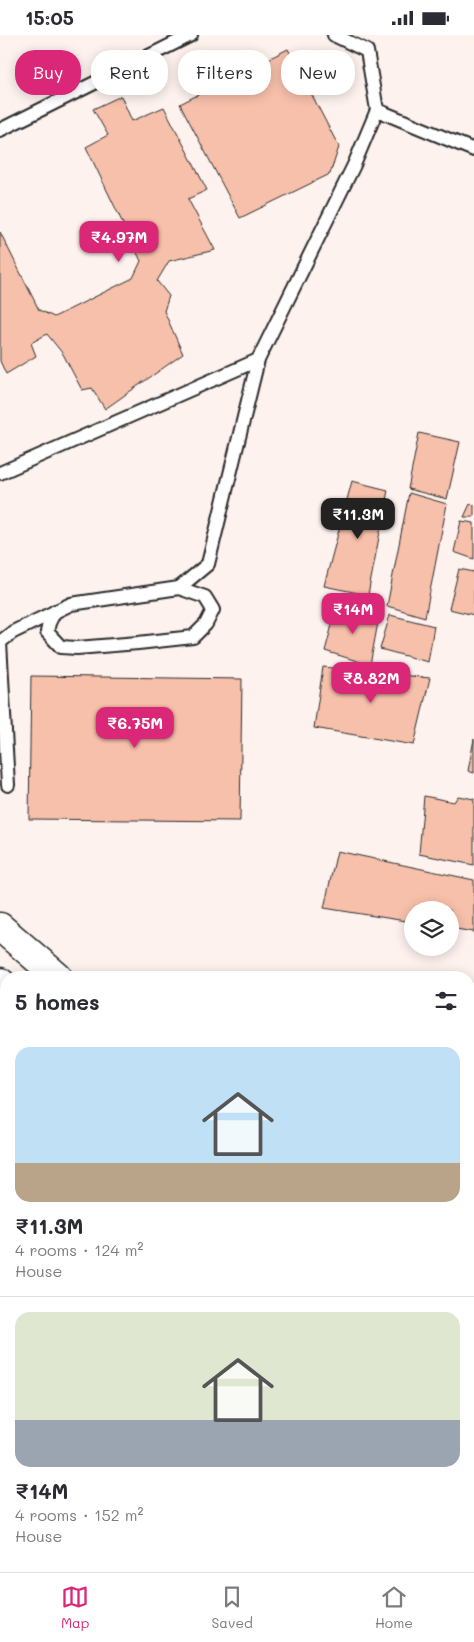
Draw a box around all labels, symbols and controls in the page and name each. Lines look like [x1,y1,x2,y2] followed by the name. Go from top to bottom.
[25,5,74,30] text: 15:05
[15,50,81,95] chip: Buy
[91,50,168,95] chip: Rent
[178,50,271,95] chip: Filters
[281,50,355,95] chip: New
[78,221,160,263] pin: ₹4.97M
[90,226,148,247] text: ₹4.97M
[317,497,399,540] pin: ₹11.3M
[332,503,384,524] text: ₹11.3M
[323,593,383,635] pin: ₹14M
[333,598,373,619] text: ₹14M
[330,661,412,704] pin: ₹8.82M
[342,667,400,688] text: ₹8.82M
[94,707,176,749] pin: ₹6.75M
[107,712,163,733] text: ₹6.75M
[404,901,459,956] map controls
[404,901,459,956] button: layers
[432,987,460,1015] icon: filters
[15,988,100,1015] text: 5 homes
[193,1079,283,1169] icon: home
[15,1212,84,1239] text: ₹11.3M
[15,1239,144,1260] text: 4 rooms · 124 m²
[15,1260,62,1281] text: House
[193,1345,283,1435] icon: home
[15,1477,69,1504] text: ₹14M
[15,1504,144,1525] text: 4 rooms · 152 m²
[15,1525,62,1546] text: House
[61,1583,89,1632] tab: Map
[211,1583,253,1632] tab: Saved
[375,1583,413,1632] tab: Home

